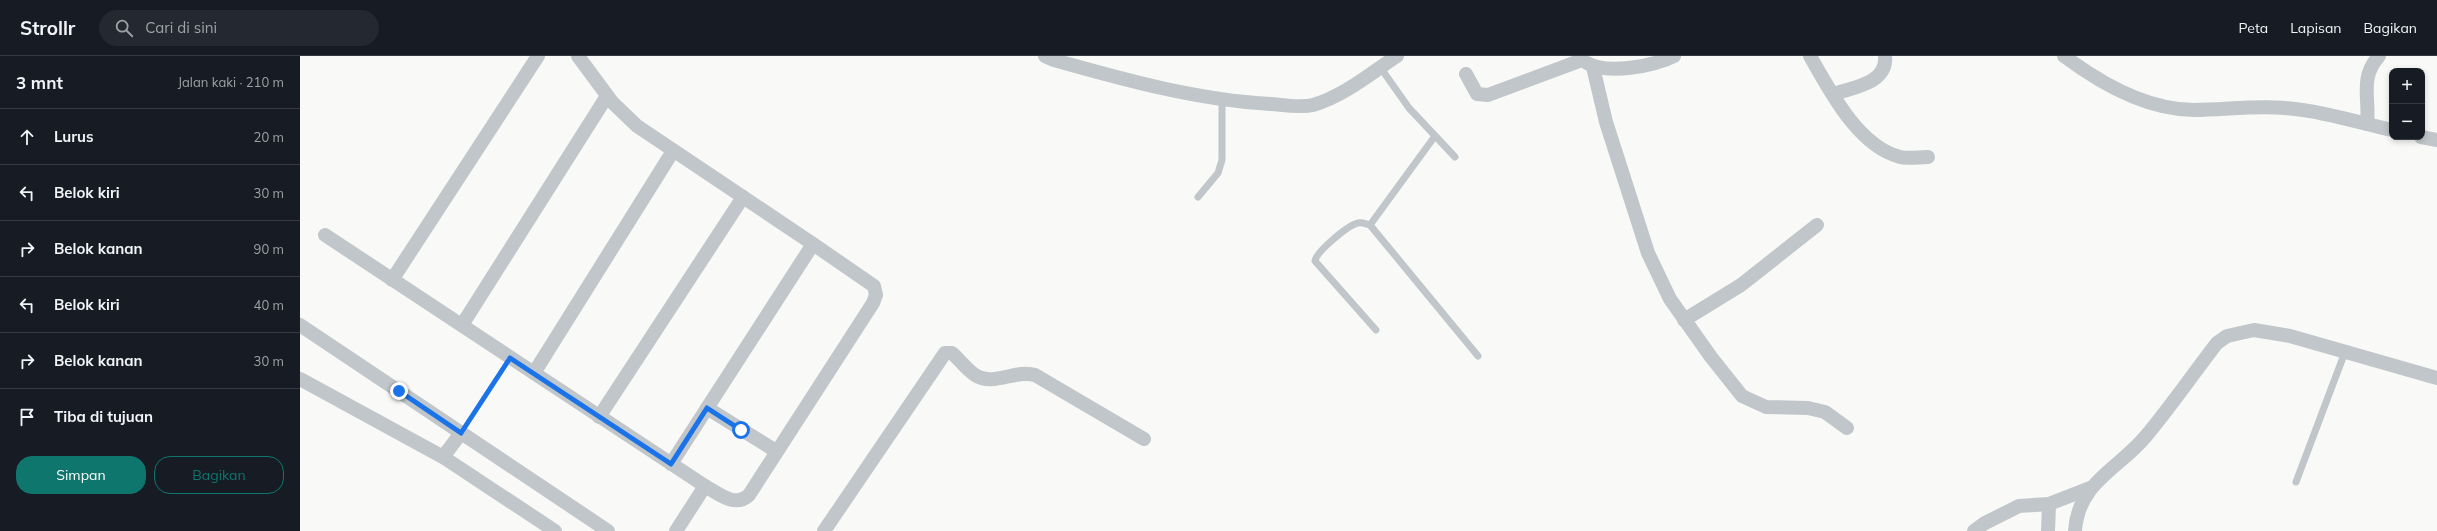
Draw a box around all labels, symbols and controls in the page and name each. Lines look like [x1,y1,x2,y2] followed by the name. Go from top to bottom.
[99,10,379,46] search box
[20,16,75,40] text: Strollr
[113,17,135,39] icon: search
[145,18,217,37] text: Cari di sini
[2239,19,2268,37] text: Peta
[2290,19,2342,37] text: Lapisan
[2364,19,2417,37] text: Bagikan
[2389,68,2425,140] map controls
[2389,68,2425,104] button: +
[16,72,63,93] text: 3 mnt
[178,74,284,90] text: Jalan kaki · 210 m
[2389,104,2425,140] button: −
[16,126,38,148] icon: ahead
[54,127,94,146] text: Lurus
[254,129,284,145] text: 20 m
[16,182,38,204] icon: left
[54,183,120,202] text: Belok kiri
[254,185,284,201] text: 30 m
[16,238,38,260] icon: right
[54,239,143,258] text: Belok kanan
[254,241,284,257] text: 90 m
[16,294,38,316] icon: left
[54,295,120,314] text: Belok kiri
[254,297,284,313] text: 40 m
[16,350,38,372] icon: right
[54,351,143,370] text: Belok kanan
[254,353,284,369] text: 30 m
[390,382,408,400] route end
[16,406,38,428] icon: arrive
[54,407,153,426] text: Tiba di tujuan
[732,421,750,439] route start
[16,456,146,494] button: Simpan
[154,456,284,494] button: Bagikan

